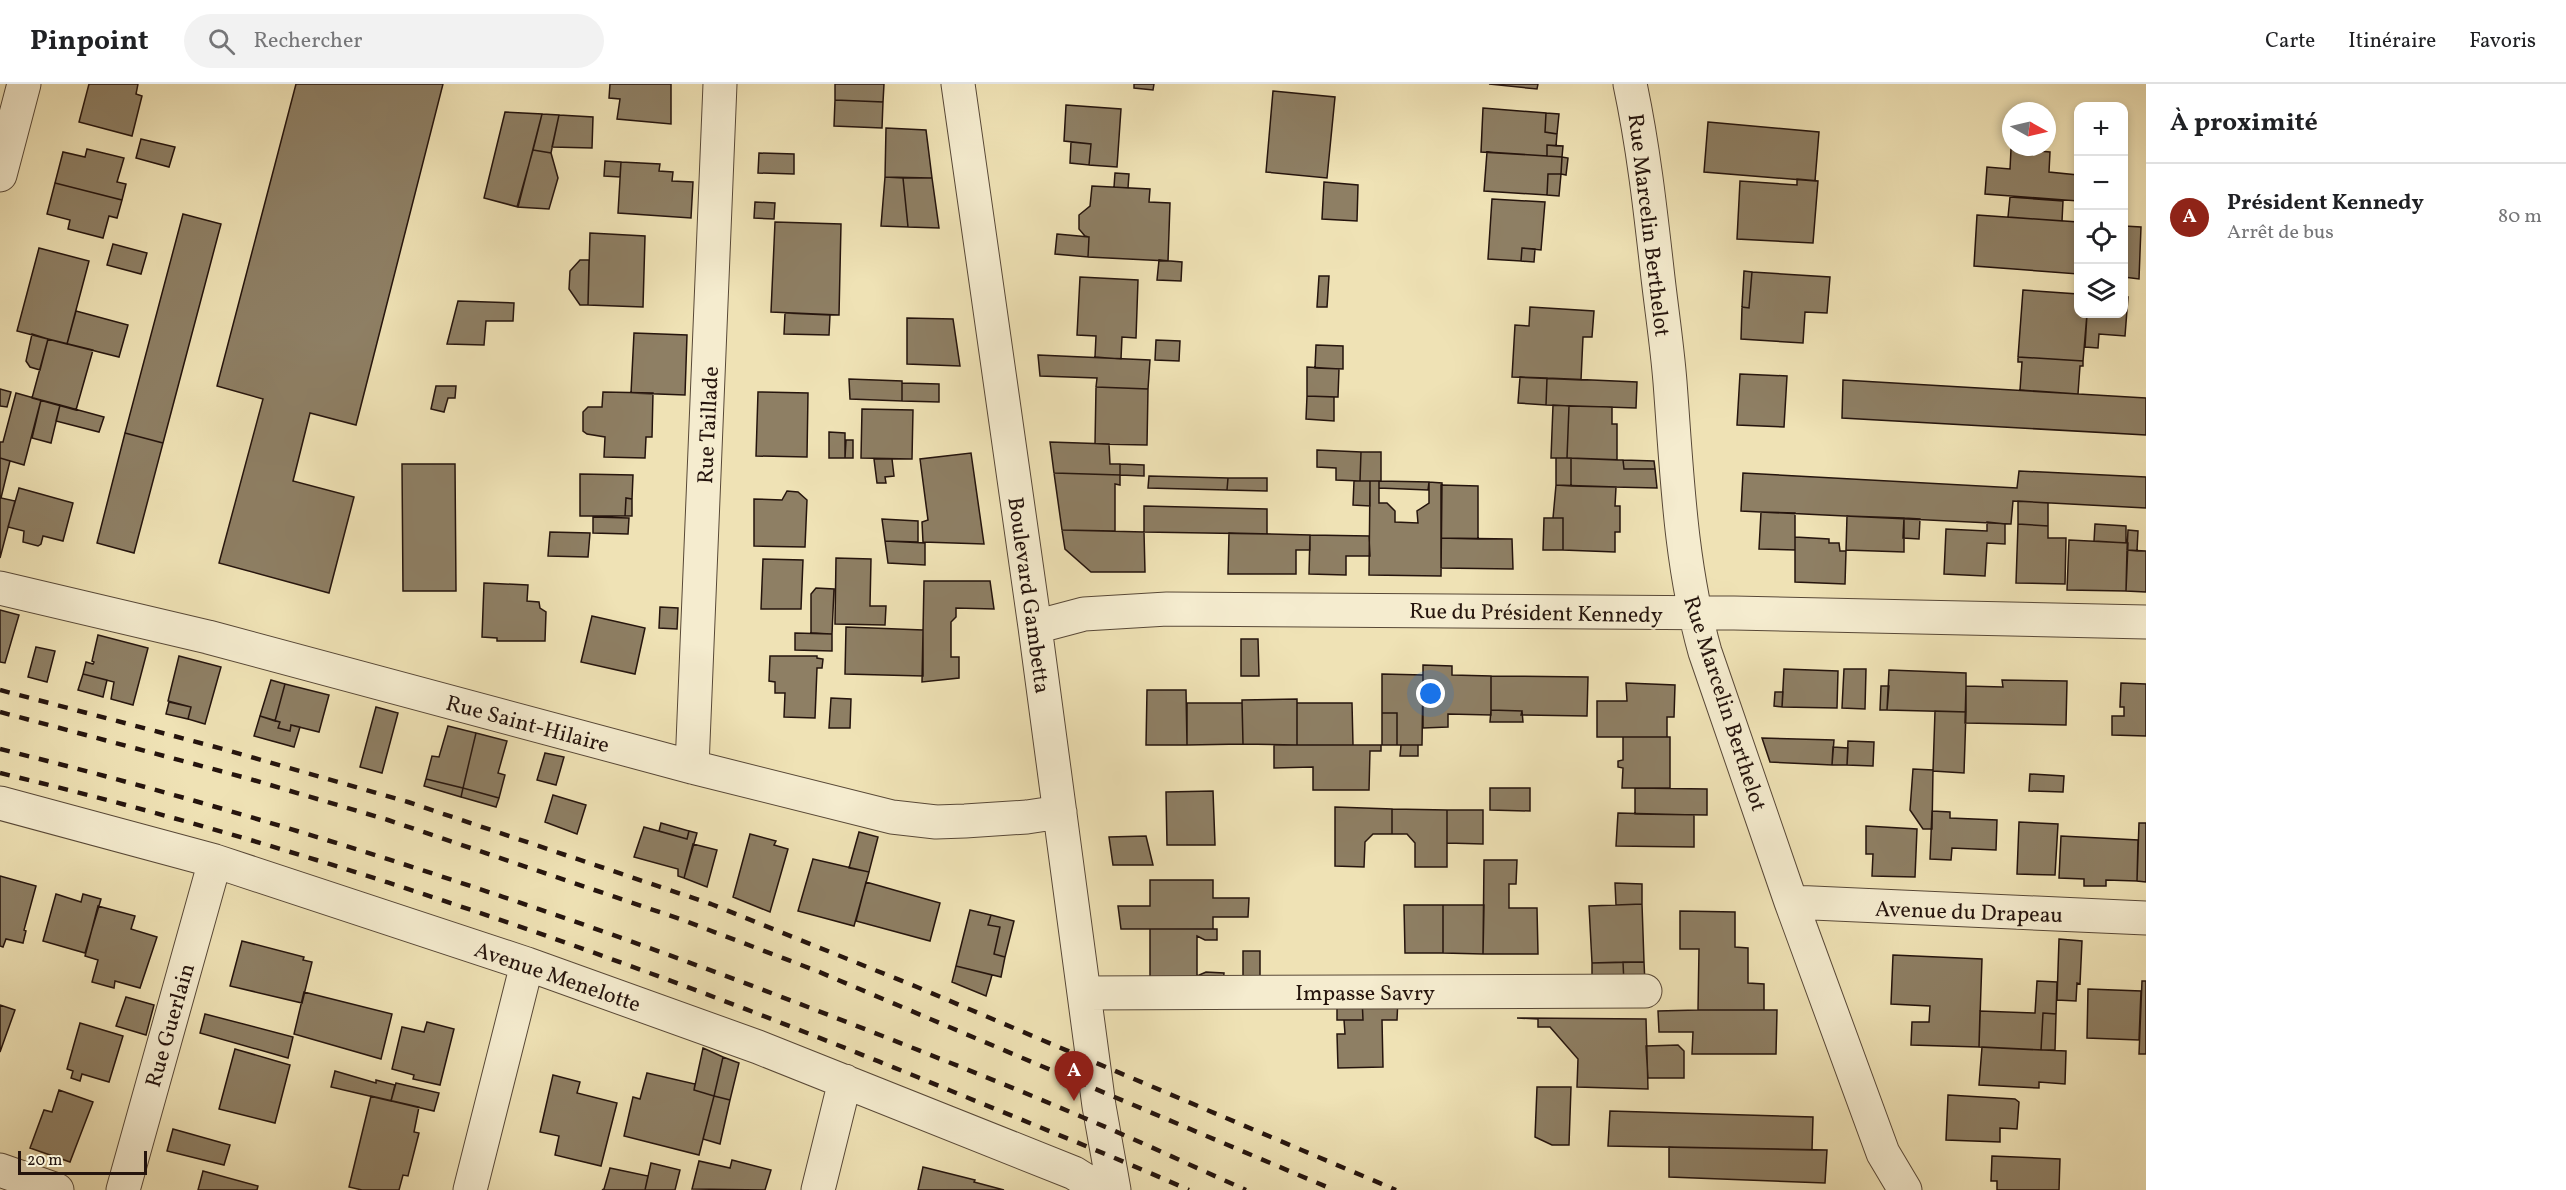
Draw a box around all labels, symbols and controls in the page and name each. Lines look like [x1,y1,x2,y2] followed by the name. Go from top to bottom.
[184,14,604,68] search box
[30,22,148,61] text: Pinpoint
[205,25,238,58] icon: search
[253,26,363,57] text: Rechercher
[2265,27,2315,56] text: Carte
[2348,27,2436,56] text: Itinéraire
[2469,27,2536,56] text: Favoris
[2002,102,2056,156] north arrow
[2074,102,2128,318] map controls
[2074,102,2128,156] button: +
[2170,105,2318,141] text: À proximité
[1618,112,1677,339] street label: Rue Marcelin Berthelot
[2074,156,2128,210] button: −
[2227,188,2424,219] text: Président Kennedy
[2182,203,2197,231] text: A
[2498,203,2542,231] text: 80 m
[2074,210,2128,264] button: locate
[2227,219,2334,247] text: Arrêt de bus
[2074,264,2128,318] button: layers
[691,366,728,485] street label: Rue Taillade
[998,495,1057,696] street label: Boulevard Gambetta
[1674,592,1773,816] street label: Rue Marcelin Berthelot
[1409,597,1663,632] street label: Rue du Président Kennedy
[1416,679,1445,708] your location
[442,689,612,762] street label: Rue Saint-Hilaire
[1874,895,2064,932] street label: Avenue du Drapeau
[470,935,645,1021] street label: Avenue Menelotte
[139,960,204,1091] street label: Rue Guerlain
[1295,979,1435,1010] street label: Impasse Savry
[1054,1052,1094,1101] pin: A
[18,1148,147,1176] scale bar
[27,1150,62,1172] text: 20 m

